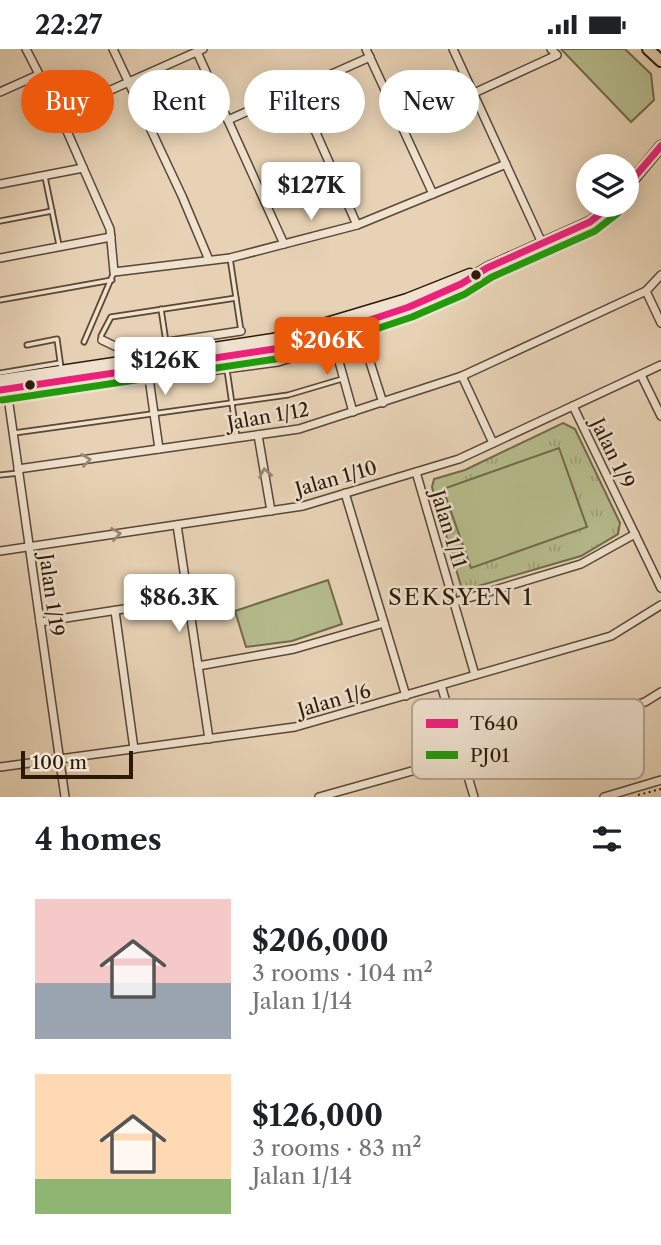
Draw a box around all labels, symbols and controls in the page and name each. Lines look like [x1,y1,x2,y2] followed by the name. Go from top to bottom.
[35,9,102,41] text: 22:27
[21,70,114,133] chip: Buy
[128,70,230,133] chip: Rent
[244,70,365,133] chip: Filters
[379,70,479,133] chip: New
[576,154,639,217] map controls
[576,154,639,217] button: layers
[262,163,360,222] pin: $127K
[277,171,345,199] text: $127K
[469,268,483,282] unlabelled marker
[278,317,376,377] pin: $206K
[290,326,364,354] text: $206K
[116,337,214,397] pin: $126K
[131,346,199,374] text: $126K
[23,378,37,392] unlabelled marker
[222,398,311,436] street label: Jalan 1/12
[584,412,639,492] street label: Jalan 1/9
[80,452,92,467] one-way arrow
[290,456,380,502] street label: Jalan 1/10
[258,467,273,479] one-way arrow
[425,485,471,571] street label: Jalan 1/11
[110,527,122,542] one-way arrow
[34,549,69,638] street label: Jalan 1/19
[122,575,236,634] pin: $86.3K
[140,583,218,611] text: $86.3K
[388,583,534,611] district label: SEKSYEN 1
[292,679,373,723] street label: Jalan 1/6
[412,699,644,779] legend
[470,712,518,735] text: T640
[470,744,510,767] text: PJ01
[21,748,133,780] scale bar
[32,751,87,774] text: 100 m
[588,820,626,858] icon: filters
[35,821,162,858] text: 4 homes
[252,922,389,959] text: $206,000
[91,927,175,1011] icon: home
[252,959,433,987] text: 3 rooms · 104 m²
[252,987,352,1015] text: Jalan 1/14
[252,1097,383,1134] text: $126,000
[91,1102,175,1186] icon: home
[252,1134,422,1162] text: 3 rooms · 83 m²
[252,1162,352,1190] text: Jalan 1/14

